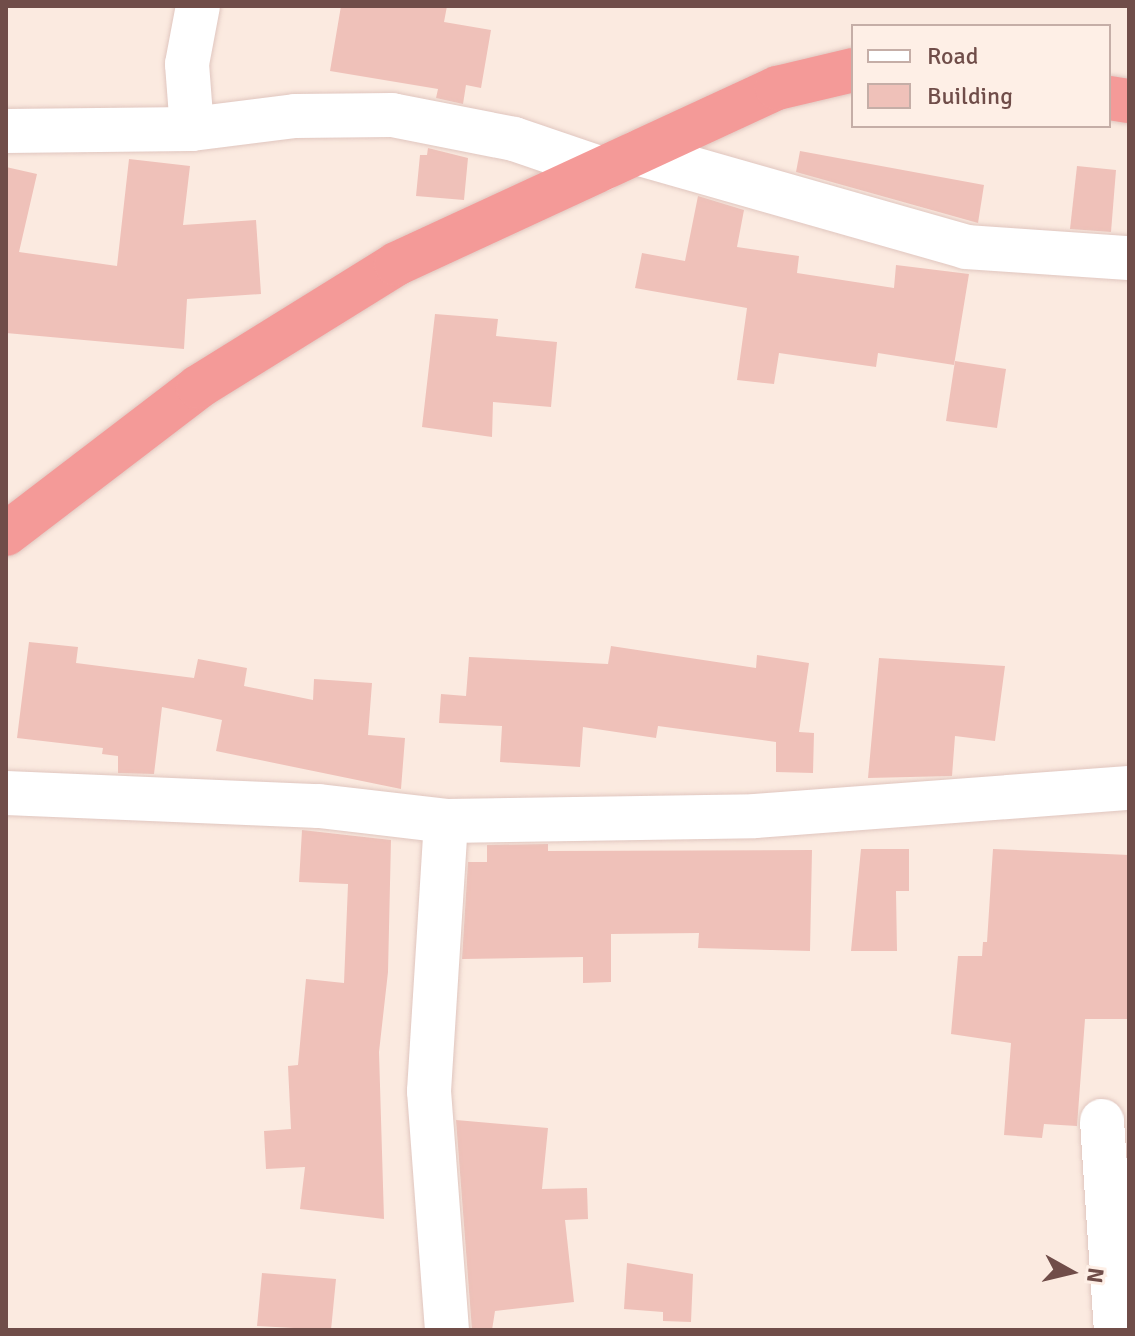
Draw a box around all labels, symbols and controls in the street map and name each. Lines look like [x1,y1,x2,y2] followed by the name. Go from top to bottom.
[851,24,1111,128] legend
[927,41,978,71] text: Road
[927,81,1013,111] text: Building
[1031,1232,1111,1312] north arrow
[1081,1266,1110,1285] text: N

